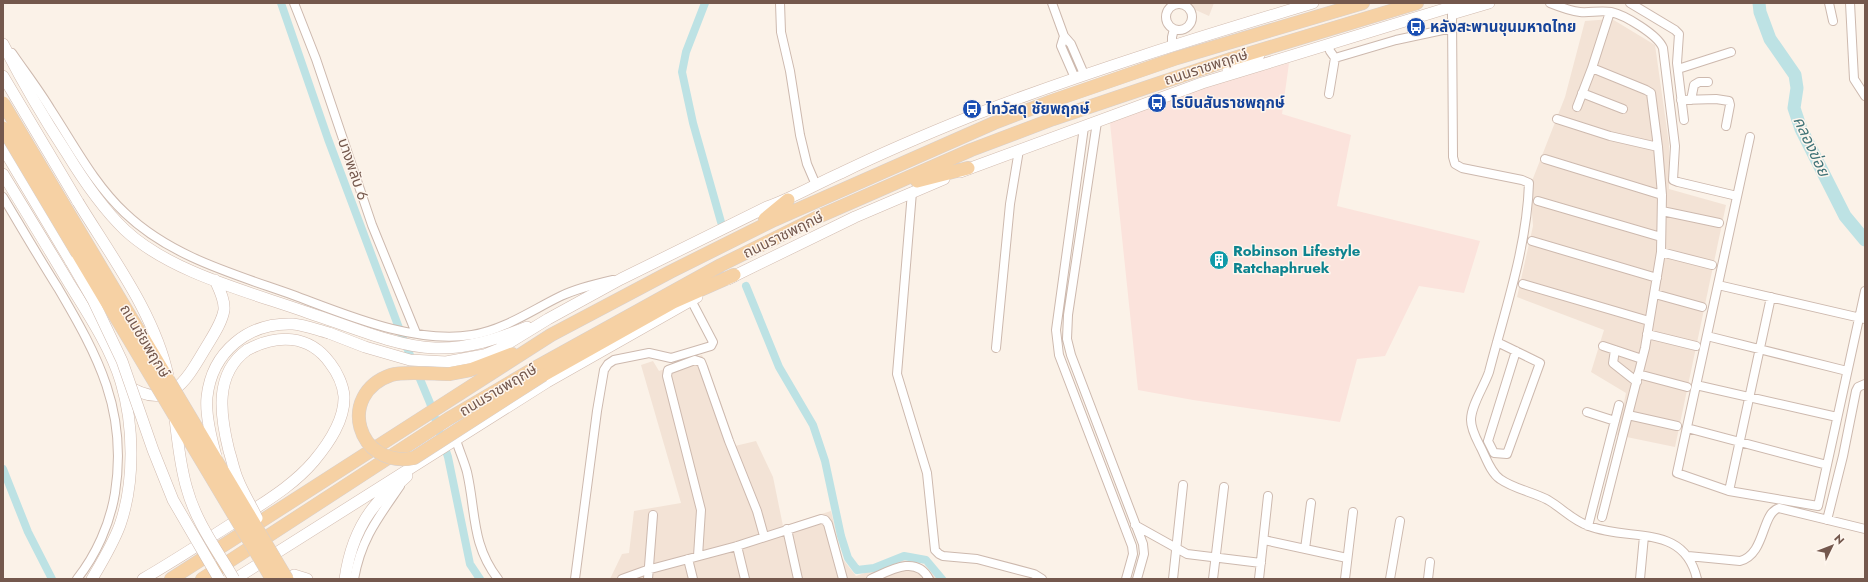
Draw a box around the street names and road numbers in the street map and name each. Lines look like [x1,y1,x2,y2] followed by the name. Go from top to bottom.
[1161,43,1251,91] street label: ถนนราชพฤกษ์
[332,135,374,203] street label: บางพลับ 6
[739,206,827,264] street label: ถนนราชพฤกษ์
[114,300,176,382] street label: ถนนชัยพฤกษ์
[455,358,541,422] street label: ถนนราชพฤกษ์

